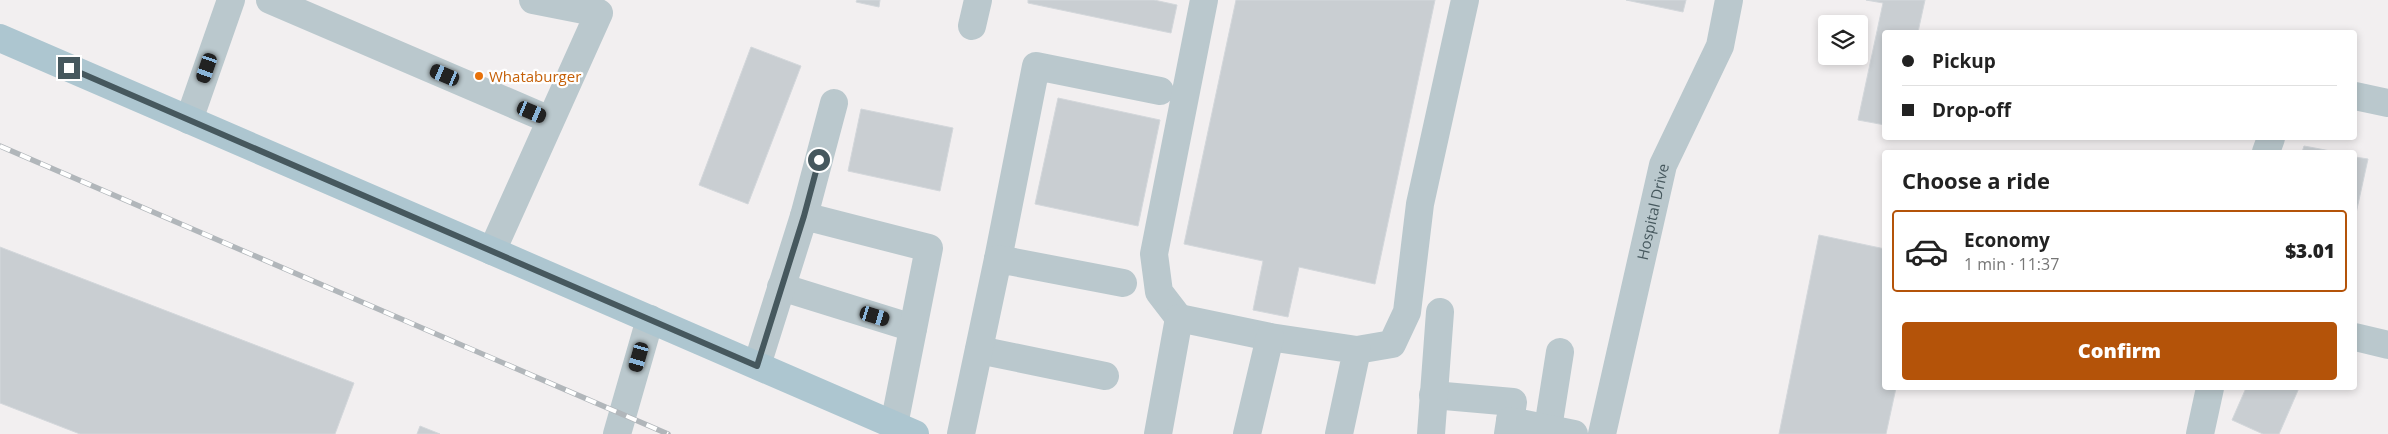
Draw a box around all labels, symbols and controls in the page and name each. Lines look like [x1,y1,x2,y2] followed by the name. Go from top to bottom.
[1818,15,1868,65] map controls
[1818,15,1868,65] button: layers
[1932,48,1996,74] text: Pickup
[195,51,218,85] car
[58,57,80,79] route end
[428,62,461,88] car
[489,66,581,86] place label: Whataburger
[473,70,485,82] marker: Whataburger
[1932,97,2011,123] text: Drop-off
[515,99,548,125] car
[808,149,830,171] route start
[1632,161,1673,262] street label: Hospital Drive
[1902,165,2050,195] text: Choose a ride
[1964,227,2050,253] text: Economy
[1904,229,1949,274] icon: car
[2285,238,2335,264] text: $3.01
[1964,253,2059,275] text: 1 min · 11:37
[858,304,891,328] car
[1902,322,2337,380] button: Confirm
[627,341,650,373] car

